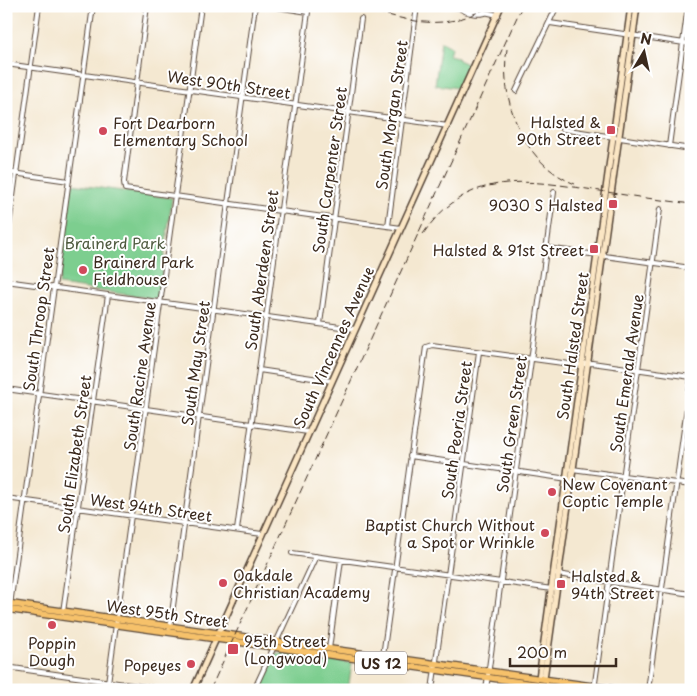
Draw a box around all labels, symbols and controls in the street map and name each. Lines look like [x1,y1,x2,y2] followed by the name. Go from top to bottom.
[639,27,653,50] text: N
[620,28,670,78] north arrow
[369,39,413,191] street label: South Morgan Street
[166,64,292,104] street label: West 90th Street
[306,85,352,255] street label: South Carpenter Street
[517,110,601,150] place label: Halsted & 90th Street
[113,111,248,151] place label: Fort Dearborn Elementary School
[605,124,617,136] marker: Halsted & 90th Street
[97,125,109,137] marker: Fort Dearborn Elementary School
[238,188,284,352] street label: South Aberdeen Street
[489,193,603,216] place label: 9030 S Halsted
[607,198,619,210] marker: 9030 S Halsted
[64,231,166,254] park label: Brainerd Park
[433,238,584,261] place label: Halsted & 91st Street
[588,243,600,255] marker: Halsted & 91st Street
[17,246,59,392] street label: South Throop Street
[93,250,194,290] place label: Brainerd Park Fieldhouse
[287,262,379,432] street label: South Vincennes Avenue
[77,264,89,276] marker: Brainerd Park Fieldhouse
[550,271,594,421] street label: South Halsted Street
[604,292,648,454] street label: South Emerald Avenue
[175,299,215,427] street label: South May Street
[117,300,161,452] street label: South Racine Avenue
[490,354,532,494] street label: South Green Street
[435,359,477,501] street label: South Peoria Street
[52,373,96,535] street label: South Elizabeth Street
[562,472,668,512] place label: New Covenant Coptic Temple
[546,486,558,498] marker: New Covenant Coptic Temple
[88,487,214,527] street label: West 94th Street
[364,513,535,553] place label: Baptist Church Without a Spot or Wrinkle
[539,527,551,539] marker: Baptist Church Without a Spot or Wrinkle
[233,563,370,603] place label: Oakdale Christian Academy
[571,564,654,604] place label: Halsted & 94th Street
[217,577,229,589] marker: Oakdale Christian Academy
[555,578,567,590] marker: Halsted & 94th Street
[105,593,229,633] street label: West 95th Street
[46,619,58,631] marker: Poppin Dough
[244,629,327,669] place label: 95th Street (Longwood)
[28,631,76,671] place label: Poppin Dough
[510,636,616,668] scale bar
[517,640,567,663] text: 200 m
[226,642,240,656] marker: 95th Street (Longwood)
[355,651,407,674] road number: US 12
[124,653,181,676] place label: Popeyes
[185,658,197,670] marker: Popeyes

